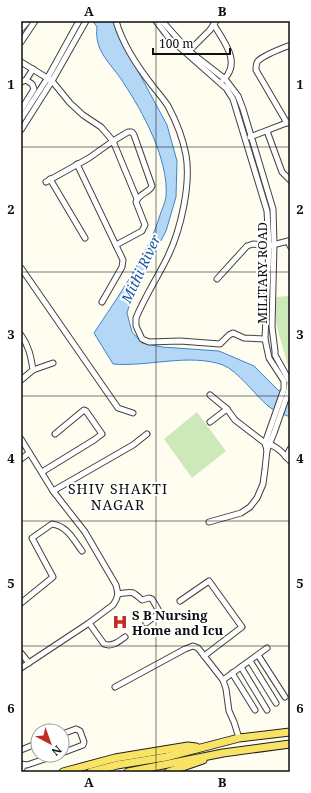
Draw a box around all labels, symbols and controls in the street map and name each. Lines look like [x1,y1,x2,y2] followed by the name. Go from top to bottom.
[84,2,94,20] text: A
[218,2,227,20] text: B
[153,30,230,56] scale bar
[159,35,194,52] text: 100 m
[7,75,15,93] text: 1
[296,75,304,93] text: 1
[7,200,15,218] text: 2
[296,200,304,218] text: 2
[253,222,271,324] street label: MILITARY ROAD
[116,231,165,307] water label: Mithi River
[7,325,15,343] text: 3
[296,325,304,343] text: 3
[7,449,15,467] text: 4
[296,449,304,467] text: 4
[68,479,168,514] district label: SHIV SHAKTI NAGAR
[7,574,15,592] text: 5
[296,574,304,592] text: 5
[132,606,224,639] place label: S B Nursing Home and Icu
[111,613,129,631] hospital icon: S B Nursing Home and Icu
[7,699,15,717] text: 6
[296,699,304,717] text: 6
[30,723,70,763] north arrow
[48,742,65,760] text: N
[84,773,94,791] text: A
[218,773,227,791] text: B

